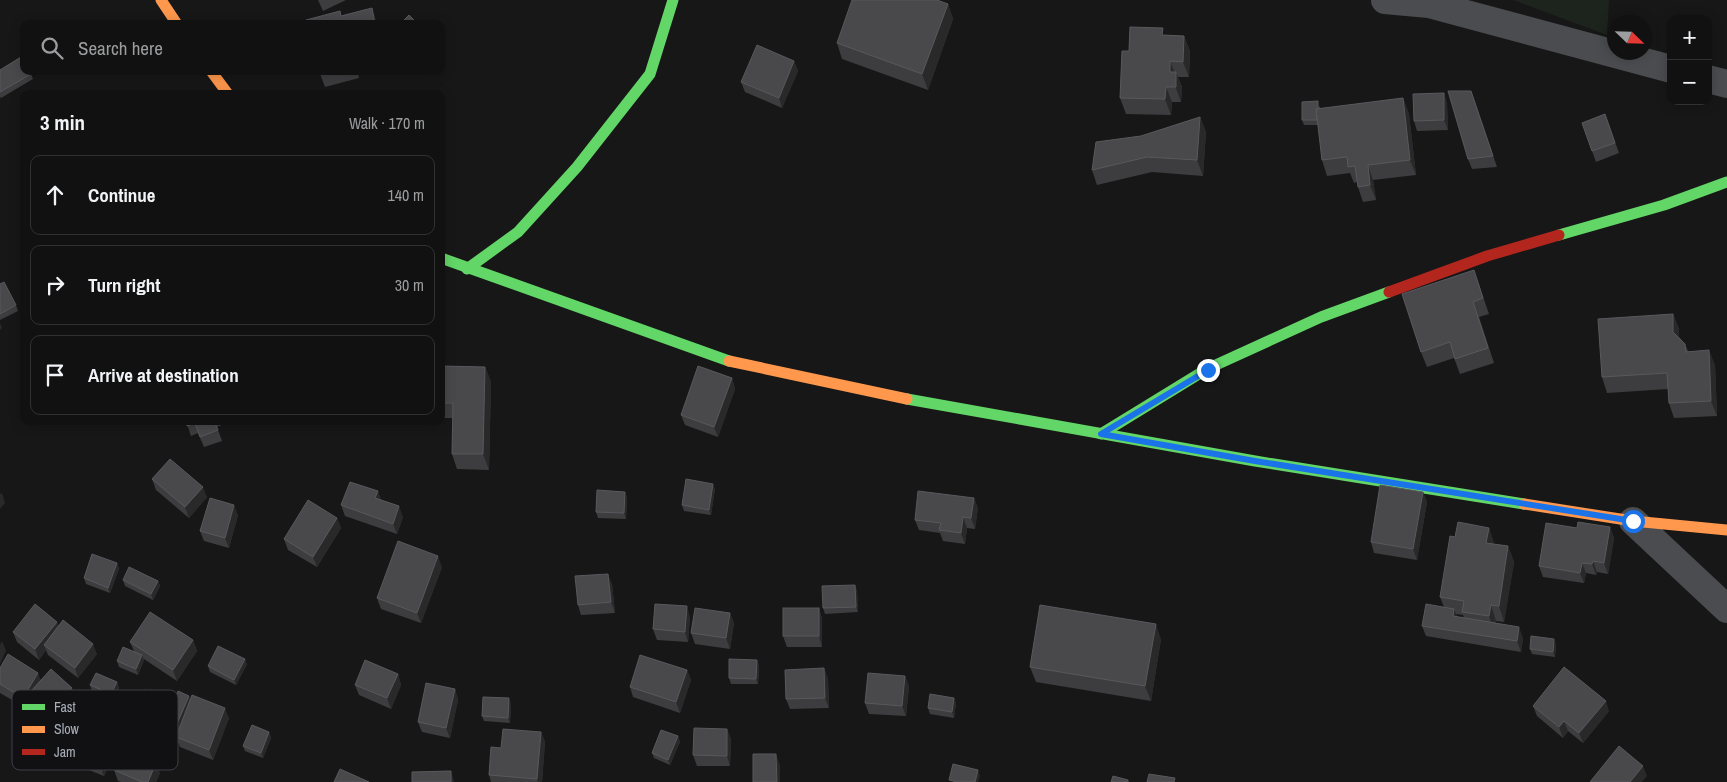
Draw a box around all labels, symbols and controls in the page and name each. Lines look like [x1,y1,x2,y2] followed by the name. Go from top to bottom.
[1607,15,1652,60] north arrow
[1667,15,1712,105] map controls
[1667,15,1712,60] button: +
[20,20,445,75] search box
[38,34,66,62] icon: search
[78,35,163,61] text: Search here
[1667,60,1712,105] button: −
[40,108,85,137] text: 3 min
[349,112,425,134] text: Walk · 170 m
[41,181,69,209] icon: ahead
[88,182,156,208] text: Continue
[388,184,424,206] text: 140 m
[41,271,69,299] icon: right
[88,272,160,298] text: Turn right
[395,274,424,296] text: 30 m
[1197,359,1220,382] route end
[41,361,69,389] icon: arrive
[88,362,239,388] text: Arrive at destination
[1622,510,1645,533] route start
[12,690,178,770] legend
[54,698,76,716] text: Fast
[54,720,80,738] text: Slow
[54,743,76,761] text: Jam

